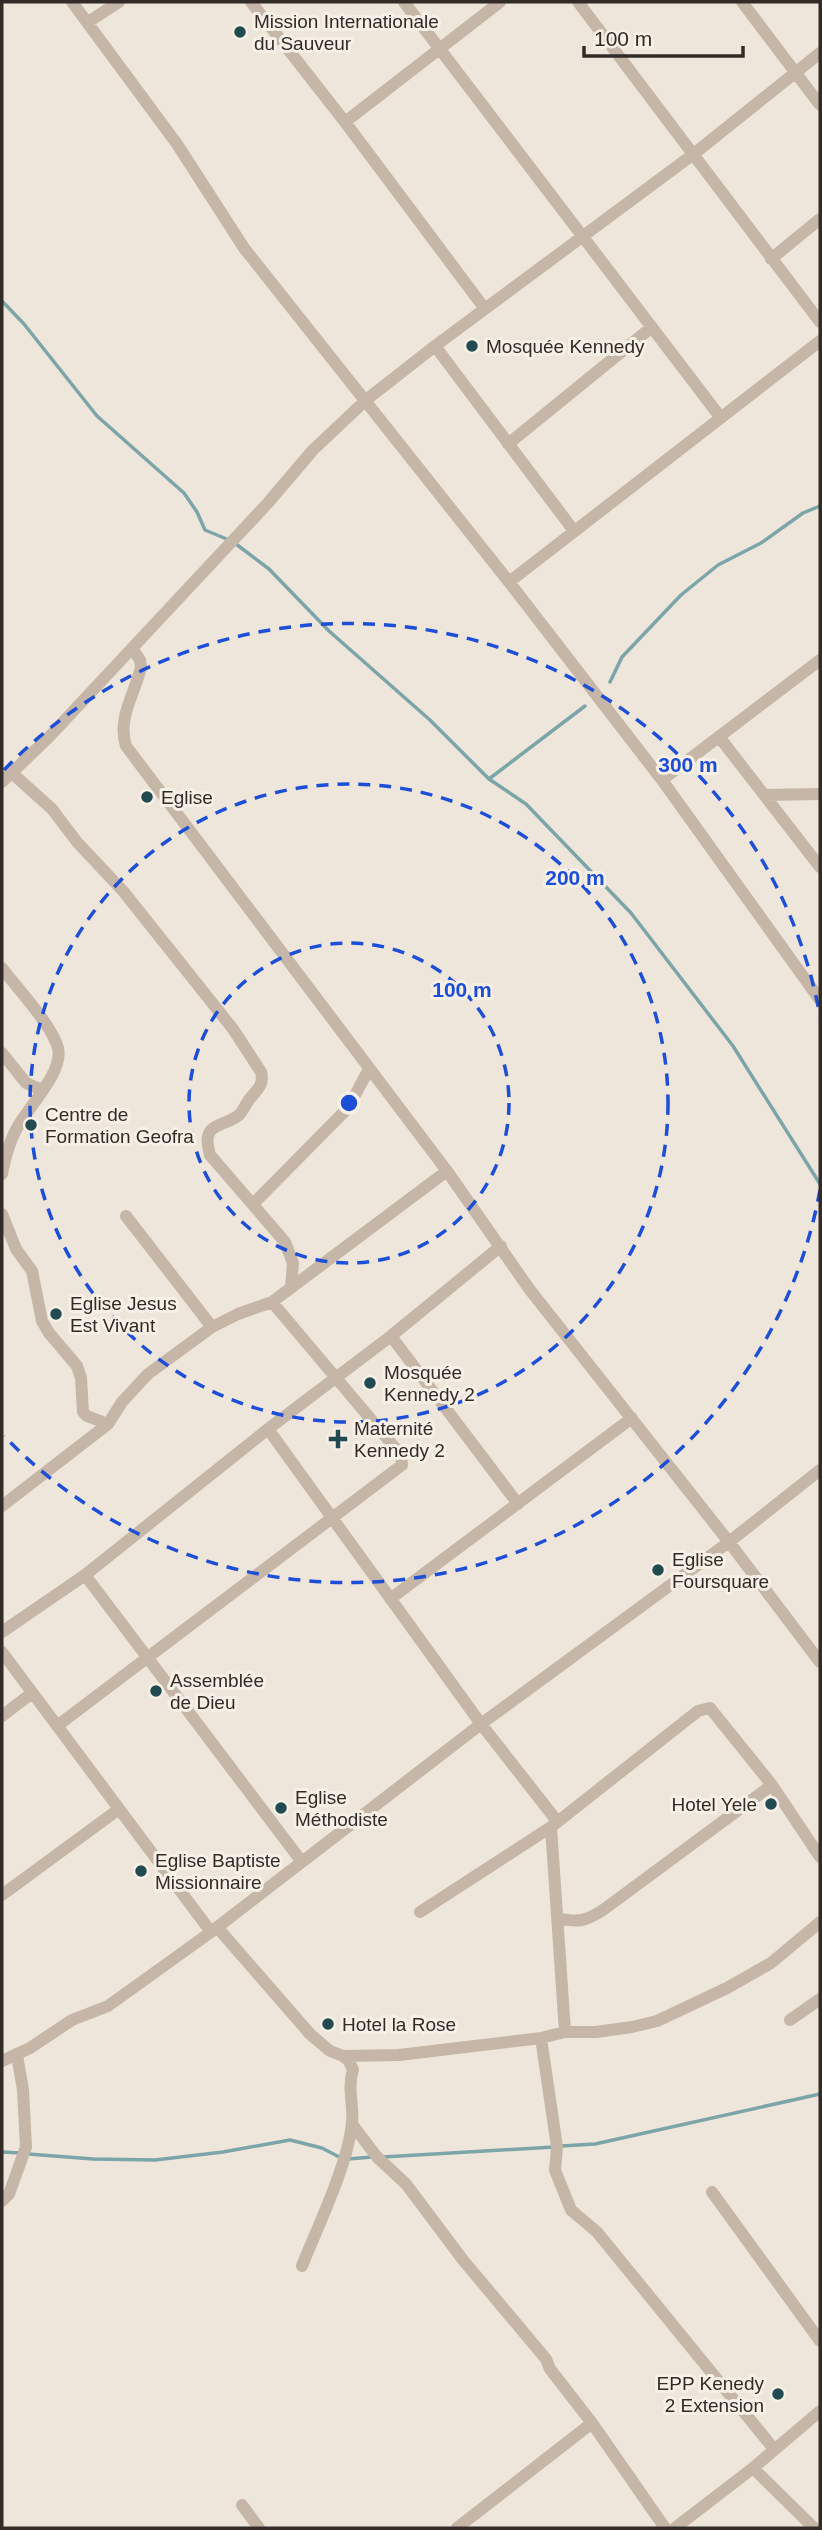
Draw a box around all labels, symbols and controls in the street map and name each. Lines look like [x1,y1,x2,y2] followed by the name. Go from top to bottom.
[254,11,439,54] place label: Mission Internationale du Sauveur
[584,14,743,58] scale bar
[232,24,248,40] marker: Mission Internationale du Sauveur
[594,27,652,50] text: 100 m
[486,336,645,357] place label: Mosquée Kennedy
[464,338,480,354] marker: Mosquée Kennedy
[658,753,718,776] text: 300 m
[161,787,213,808] place label: Eglise
[139,789,155,805] marker: Eglise
[545,866,605,889] text: 200 m
[432,978,492,1001] text: 100 m
[337,1091,361,1115] centre of rings
[45,1104,194,1147] place label: Centre de Formation Geofra
[23,1117,39,1133] marker: Centre de Formation Geofra
[70,1293,177,1336] place label: Eglise Jesus Est Vivant
[48,1306,64,1322] marker: Eglise Jesus Est Vivant
[384,1362,475,1405] place label: Mosquée Kennedy 2
[362,1375,378,1391] marker: Mosquée Kennedy 2
[354,1418,445,1461] place label: Maternité Kennedy 2
[328,1429,348,1449] marker: Maternité Kennedy 2
[672,1549,769,1592] place label: Eglise Foursquare
[650,1562,666,1578] marker: Eglise Foursquare
[170,1670,264,1713] place label: Assemblée de Dieu
[148,1683,164,1699] marker: Assemblée de Dieu
[295,1787,388,1830] place label: Eglise Méthodiste
[671,1794,757,1815] place label: Hotel Yele
[763,1796,779,1812] marker: Hotel Yele
[273,1800,289,1816] marker: Eglise Méthodiste
[155,1850,281,1893] place label: Eglise Baptiste Missionnaire
[133,1863,149,1879] marker: Eglise Baptiste Missionnaire
[342,2014,456,2035] place label: Hotel la Rose
[320,2016,336,2032] marker: Hotel la Rose
[657,2373,764,2416] place label: EPP Kenedy 2 Extension
[770,2386,786,2402] marker: EPP Kenedy 2 Extension

